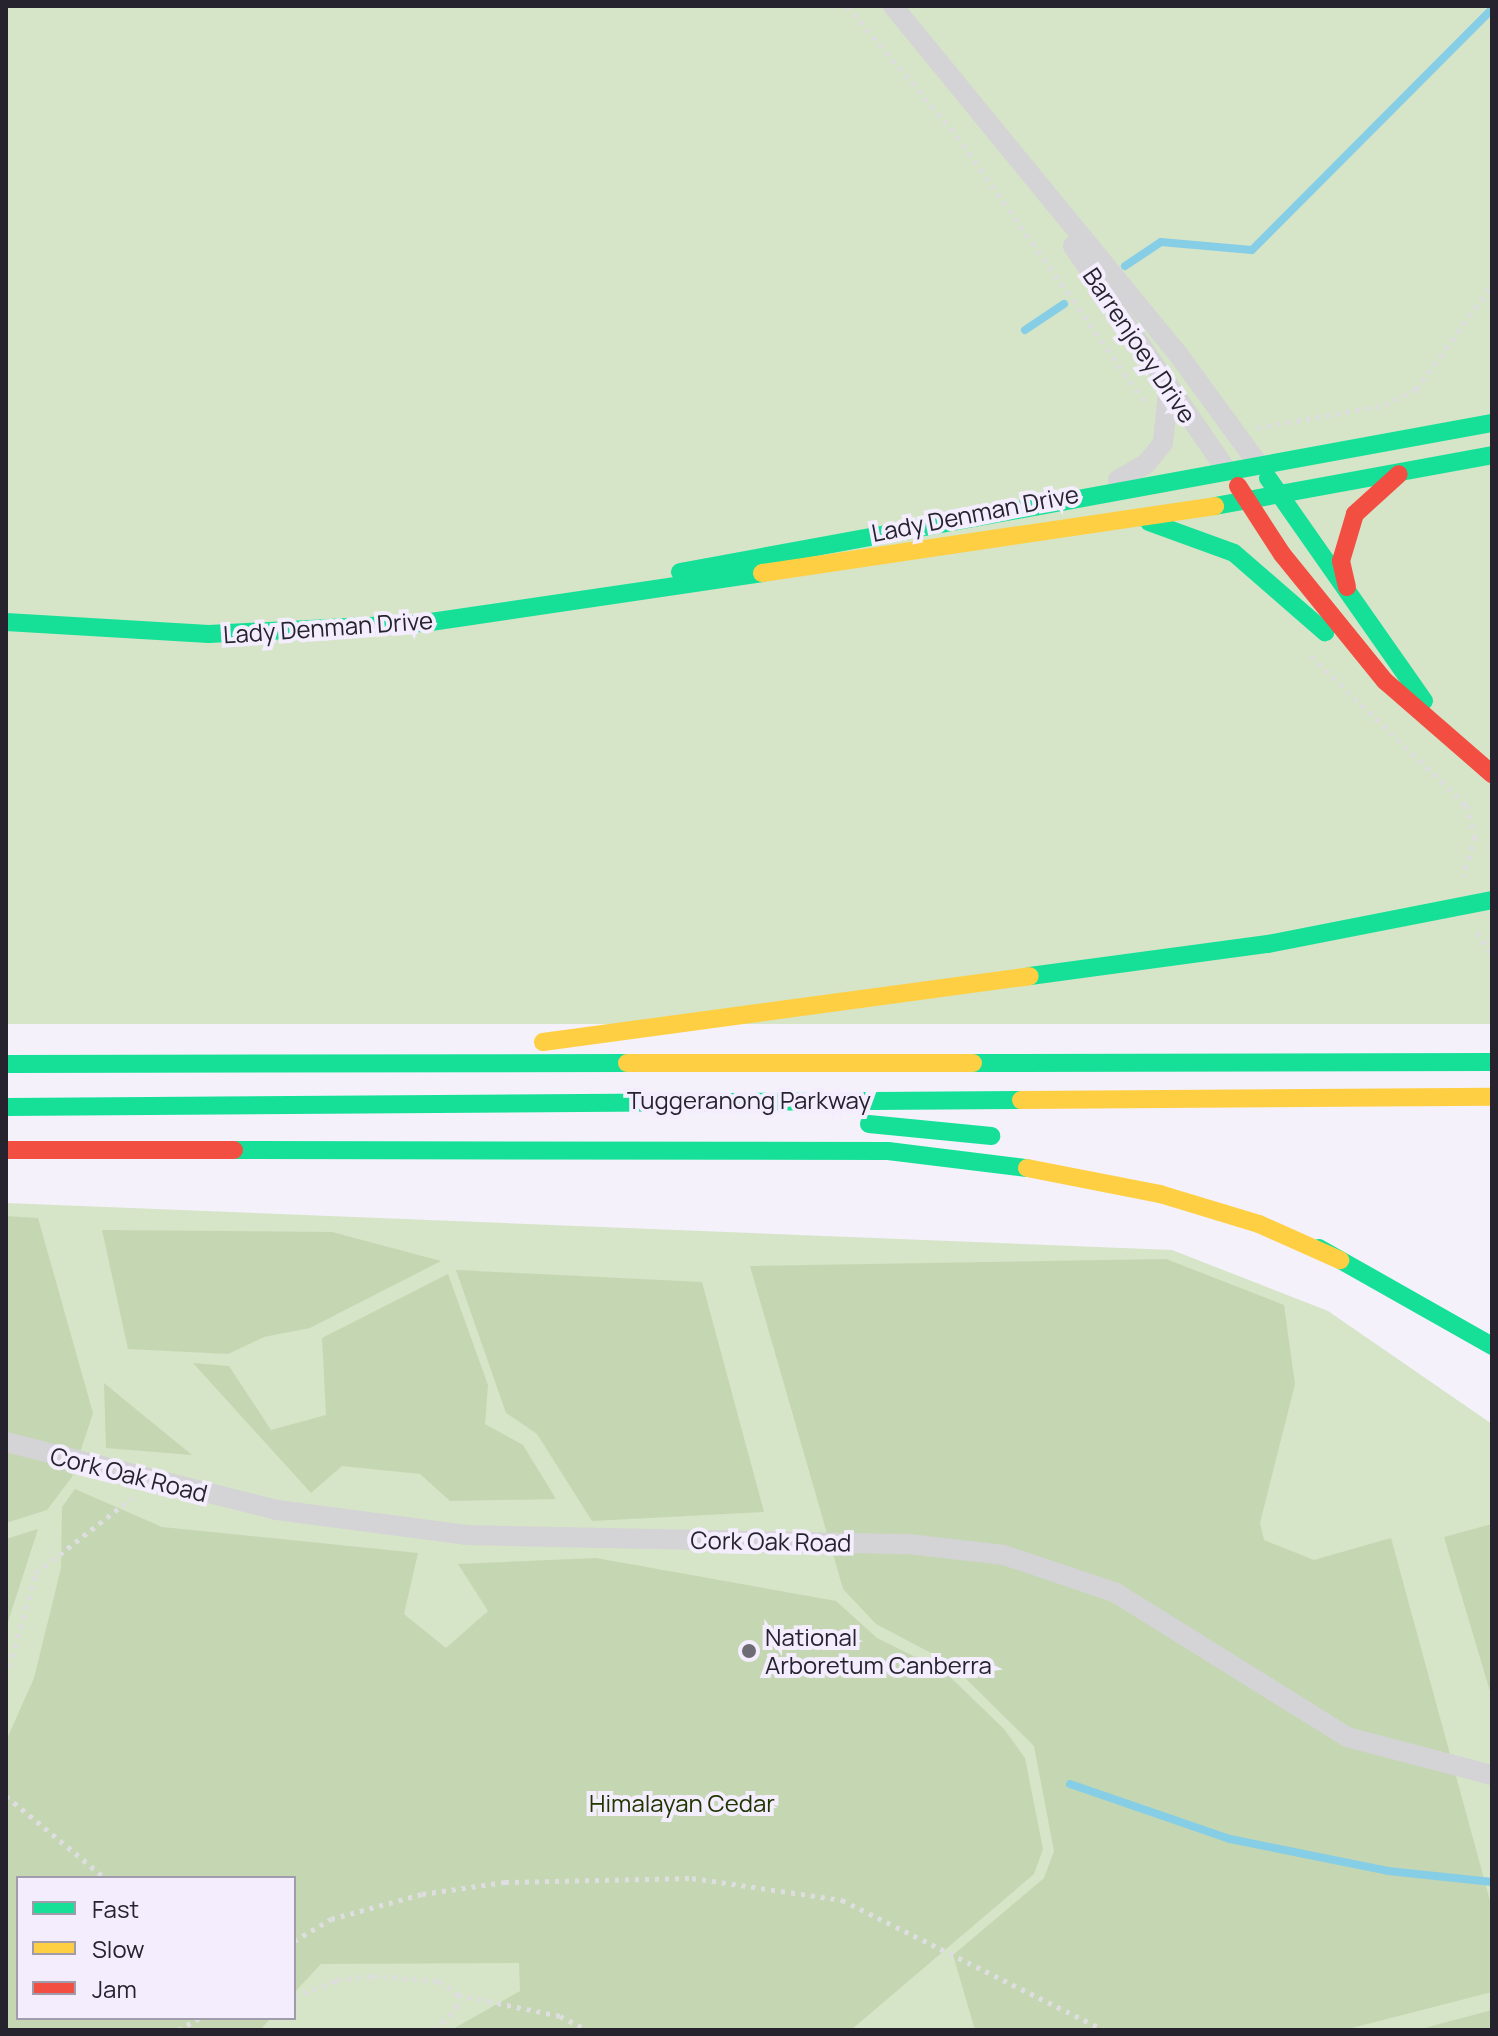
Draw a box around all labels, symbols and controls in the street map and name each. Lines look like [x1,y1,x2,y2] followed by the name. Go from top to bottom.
[1078,262,1202,428] street label: Barrenjoey Drive
[869,479,1081,547] street label: Lady Denman Drive
[222,605,434,649] street label: Lady Denman Drive
[627,1086,871,1114] street label: Tuggeranong Parkway
[47,1441,211,1507] street label: Cork Oak Road
[690,1525,852,1557] street label: Cork Oak Road
[765,1623,992,1679] place label: National Arboretum Canberra
[740,1642,758,1660] marker: National Arboretum Canberra
[589,1789,775,1817] park label: Himalayan Cedar
[16,1876,296,2020] legend
[92,1892,139,1925] text: Fast
[92,1932,145,1965] text: Slow
[92,1972,137,2005] text: Jam

